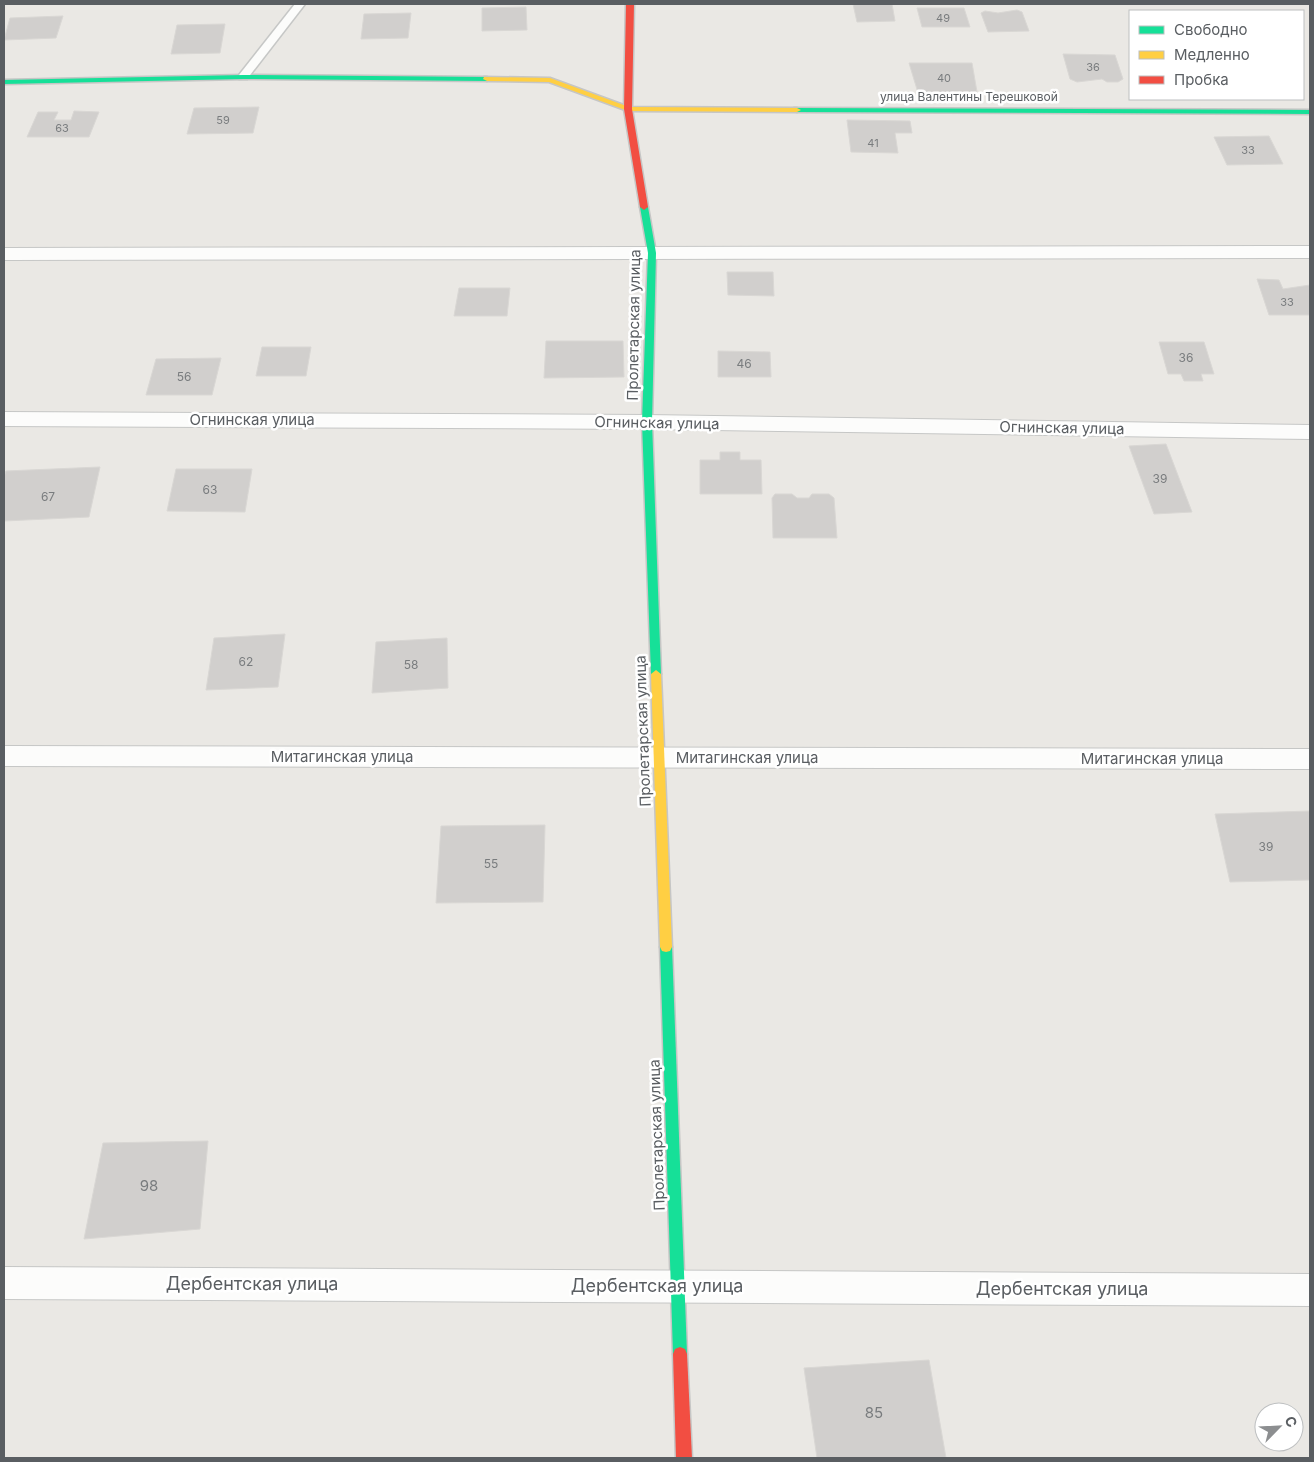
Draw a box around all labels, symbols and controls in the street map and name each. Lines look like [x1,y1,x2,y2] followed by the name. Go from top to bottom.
[1129,10,1304,100] legend
[936,11,950,25] house number: 49
[1174,20,1248,39] text: Свободно
[1174,45,1250,64] text: Медленно
[1086,60,1100,74] house number: 36
[1174,70,1229,89] text: Пробка
[937,71,951,85] house number: 40
[880,89,1058,104] street label: улица Валентины Терешковой
[216,113,230,127] house number: 59
[55,121,69,135] house number: 63
[867,136,879,150] house number: 41
[1241,143,1255,157] house number: 33
[623,249,644,401] street label: Пролетарская улица
[1280,295,1294,309] house number: 33
[1179,350,1193,365] house number: 36
[736,356,752,371] house number: 46
[177,369,191,384] house number: 56
[189,410,315,429] street label: Огнинская улица
[594,412,720,433] street label: Огнинская улица
[999,417,1125,438] street label: Огнинская улица
[1153,471,1167,486] house number: 39
[203,482,217,497] house number: 63
[41,489,55,504] house number: 67
[239,654,253,669] house number: 62
[630,655,655,807] street label: Пролетарская улица
[404,657,418,672] house number: 58
[271,747,413,766] street label: Митагинская улица
[676,748,818,767] street label: Митагинская улица
[1081,749,1223,768] street label: Митагинская улица
[1259,839,1273,854] house number: 39
[484,856,498,871] house number: 55
[644,1059,669,1211] street label: Пролетарская улица
[140,1176,158,1195] house number: 98
[166,1273,338,1294] street label: Дербентская улица
[571,1275,743,1296] street label: Дербентская улица
[976,1278,1148,1299] street label: Дербентская улица
[1254,1402,1304,1452] north arrow
[865,1403,883,1422] house number: 85
[1281,1413,1301,1430] text: С

